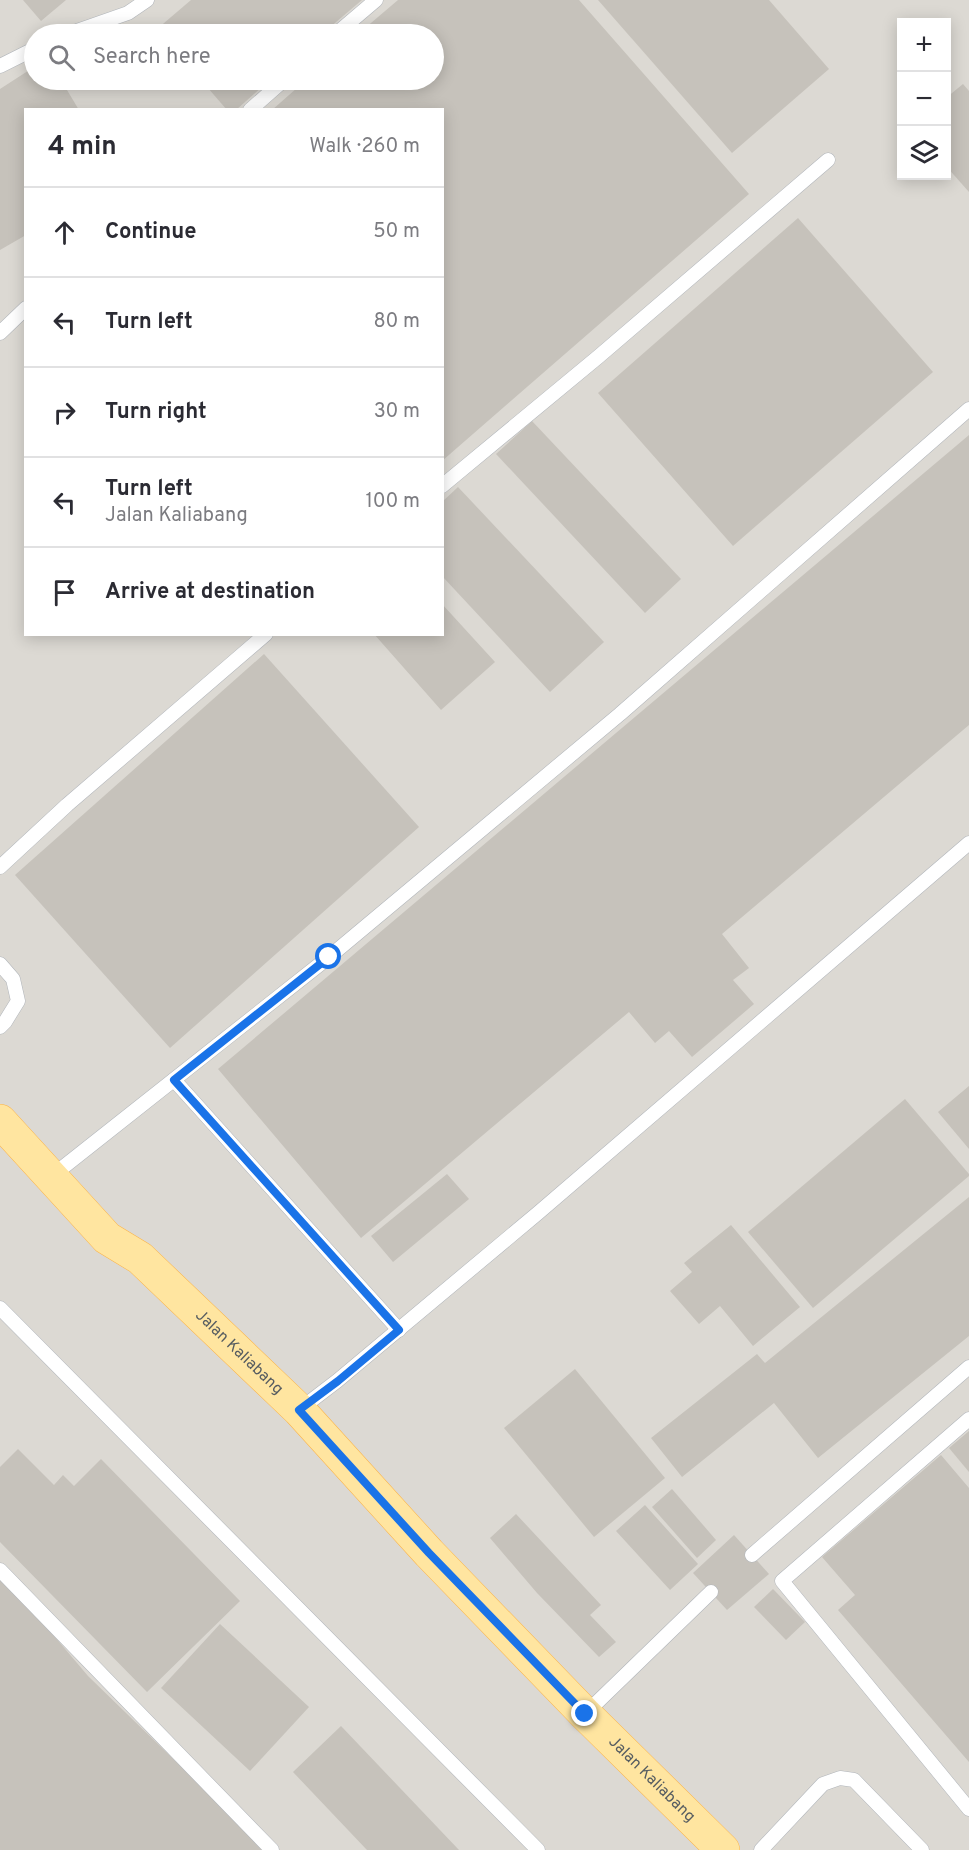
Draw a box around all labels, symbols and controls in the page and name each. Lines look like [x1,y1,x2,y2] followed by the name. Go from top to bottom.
[897,18,951,180] map controls
[897,18,951,72] button: +
[24,24,444,90] search box
[45,41,78,74] icon: search
[93,44,211,71] text: Search here
[897,72,951,126] button: −
[897,126,951,180] button: layers
[48,131,117,164] text: 4 min
[309,134,420,160] text: Walk · 260 m
[48,216,81,249] icon: ahead
[105,219,196,246] text: Continue
[373,219,420,245] text: 50 m
[48,306,81,339] icon: left
[105,309,193,336] text: Turn left
[374,309,420,335] text: 80 m
[48,396,81,429] icon: right
[105,399,207,426] text: Turn right
[374,399,420,425] text: 30 m
[105,476,193,503] text: Turn left
[48,486,81,519] icon: left
[365,489,420,515] text: 100 m
[105,503,248,529] text: Jalan Kaliabang
[48,576,81,609] icon: arrive
[105,579,315,606] text: Arrive at destination
[315,943,341,969] route start
[191,1306,287,1399] street label: Jalan Kaliabang
[571,1700,597,1726] route end
[604,1732,699,1827] street label: Jalan Kaliabang

